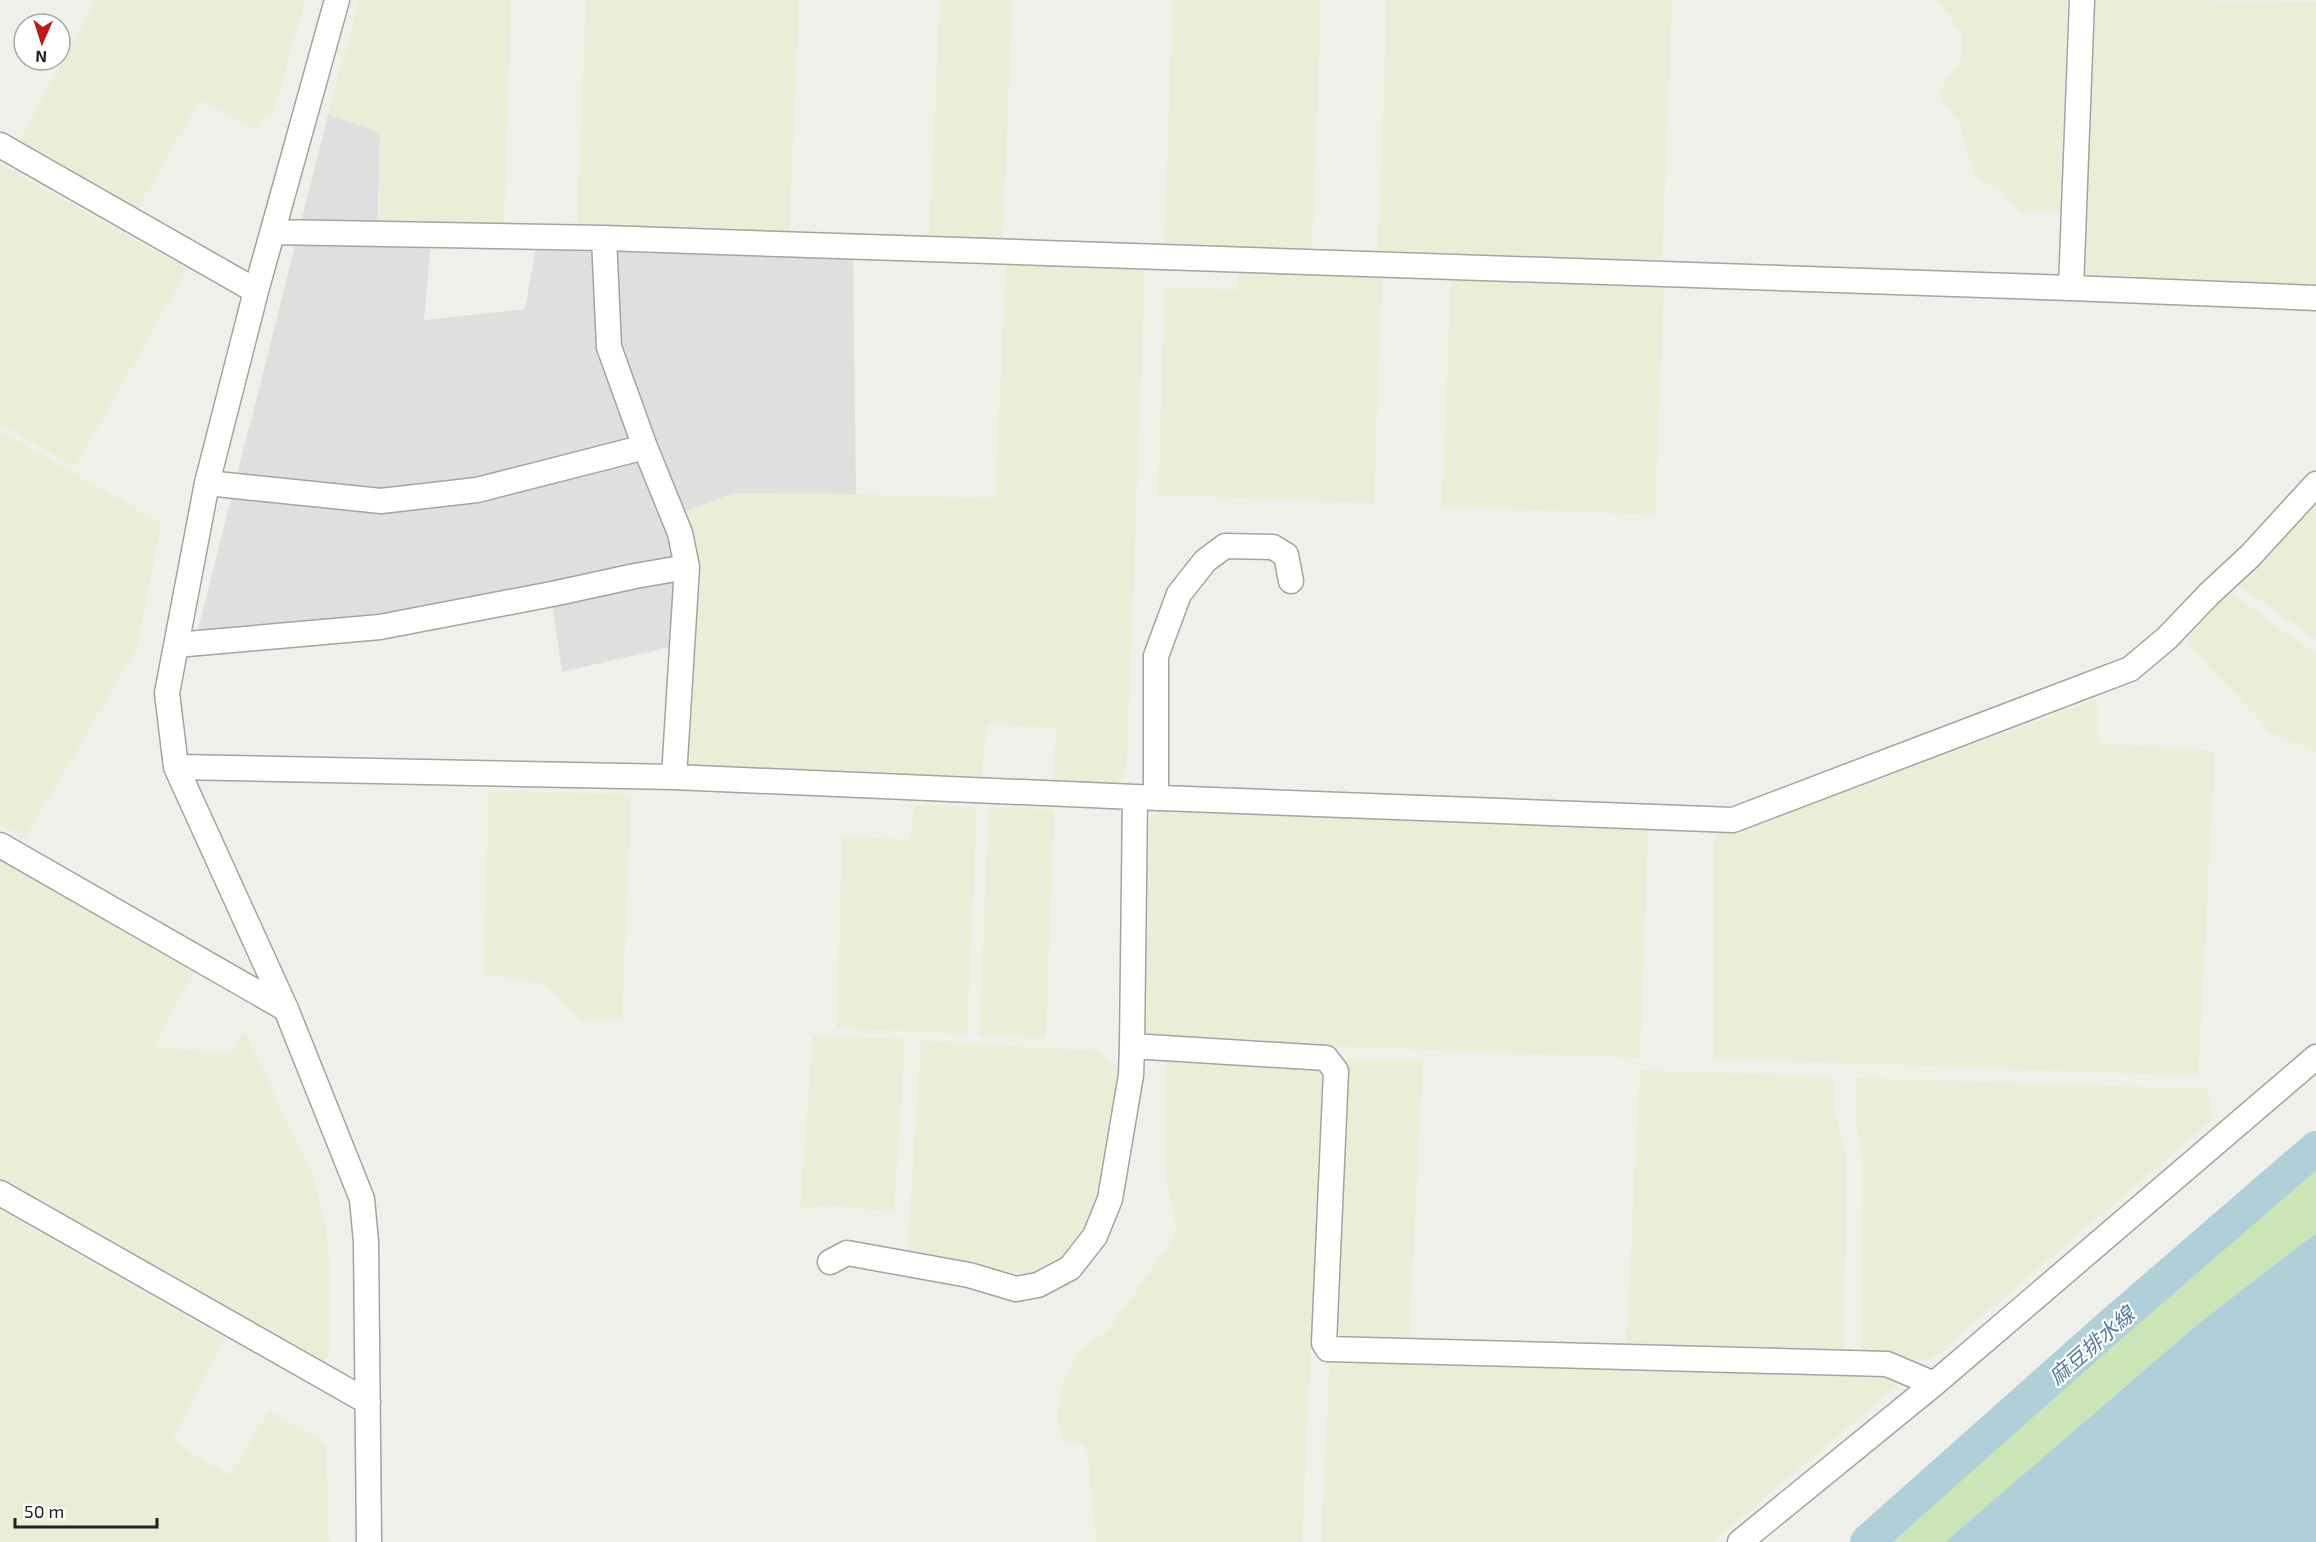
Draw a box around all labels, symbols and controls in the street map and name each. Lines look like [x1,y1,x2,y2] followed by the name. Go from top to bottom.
[12,12,72,72] north arrow
[35,48,47,67] text: N
[2043,1300,2140,1389] water label: 麻豆排水線
[15,1491,158,1529] scale bar
[24,1500,64,1522] text: 50 m

